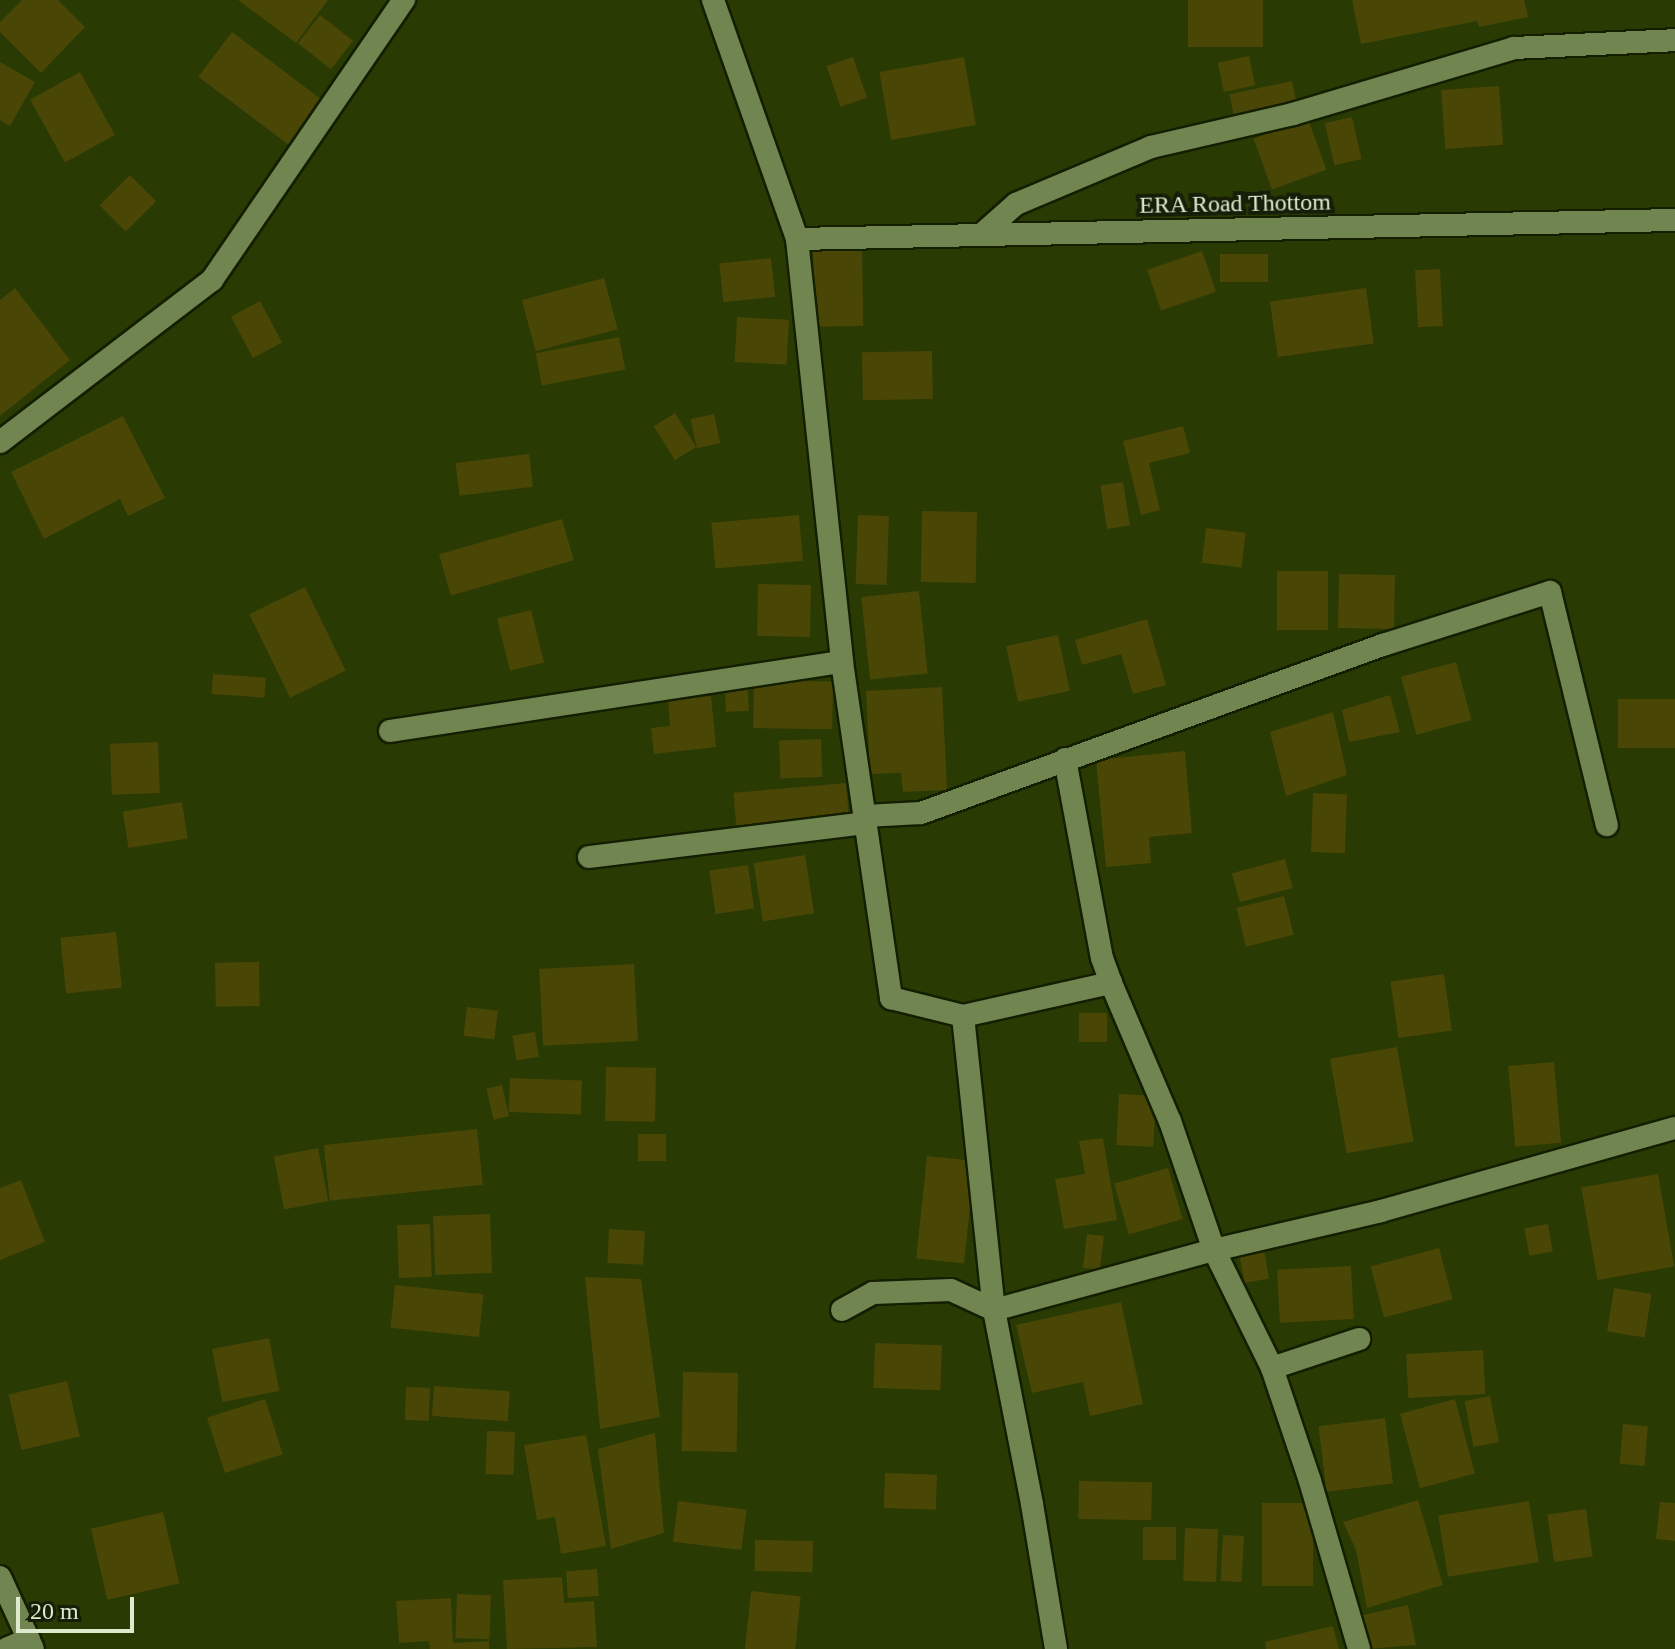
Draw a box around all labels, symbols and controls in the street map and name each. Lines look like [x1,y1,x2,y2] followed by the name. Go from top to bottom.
[1138,188,1332,220] street label: ERA Road Thottom
[20,1581,138,1631] scale bar
[30,1598,79,1624] text: 20 m

